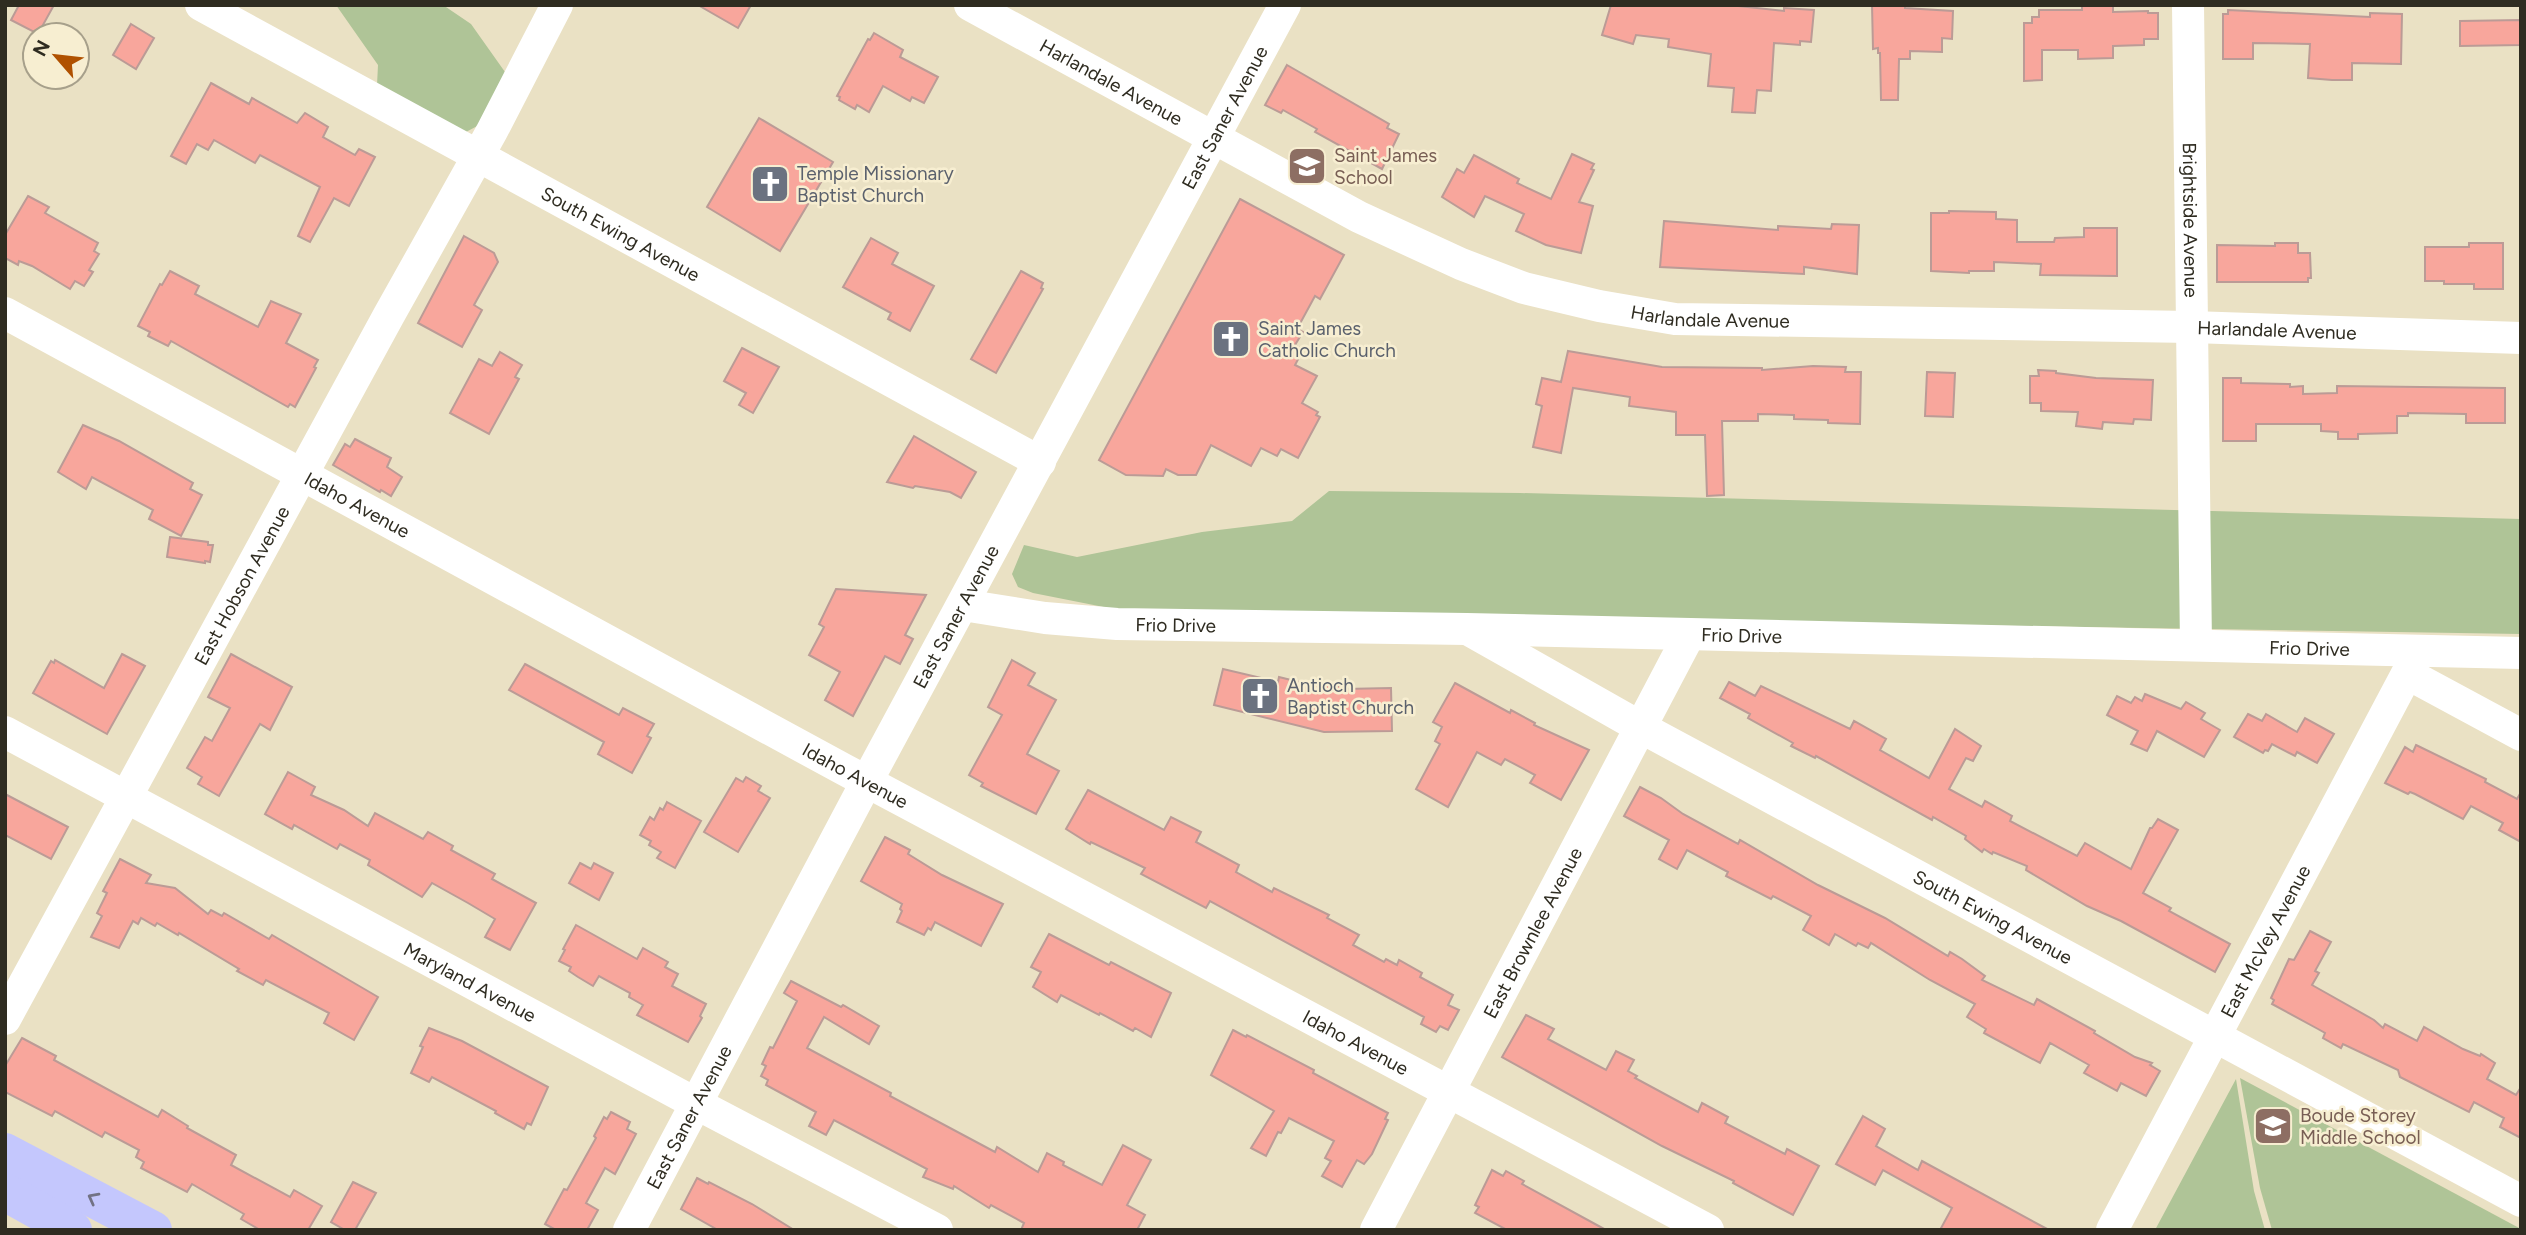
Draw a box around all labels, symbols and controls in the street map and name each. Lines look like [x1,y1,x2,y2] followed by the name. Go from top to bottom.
[21,21,91,91] north arrow
[1036,34,1187,130] street label: Harlandale Avenue
[28,36,55,60] text: N
[1177,42,1272,193] street label: East Saner Avenue
[2178,142,2203,298] street label: Brightside Avenue
[1334,144,1437,189] place label: Saint James School
[1286,145,1328,187] school or university icon: Saint James School
[797,162,954,207] place label: Temple Missionary Baptist Church
[749,163,791,205] church icon: Temple Missionary Baptist Church
[537,181,704,286] street label: South Ewing Avenue
[1629,300,1790,332] street label: Harlandale Avenue
[2197,316,2357,344] street label: Harlandale Avenue
[1258,317,1396,362] place label: Saint James Catholic Church
[1210,318,1252,360] church icon: Saint James Catholic Church
[301,467,414,543] street label: Idaho Avenue
[189,502,294,669] street label: East Hobson Avenue
[908,541,1004,692] street label: East Saner Avenue
[1135,613,1216,637] street label: Frio Drive
[1701,623,1782,648] street label: Frio Drive
[2269,636,2350,661] street label: Frio Drive
[1287,674,1414,719] place label: Antioch Baptist Church
[1239,675,1281,717] church icon: Antioch Baptist Church
[799,738,912,813] street label: Idaho Avenue
[1478,843,1587,1022] street label: East Brownlee Avenue
[2215,861,2315,1021] street label: East McVey Avenue
[1909,865,2076,969] street label: South Ewing Avenue
[400,937,540,1027] street label: Maryland Avenue
[1299,1005,1413,1080] street label: Idaho Avenue
[641,1041,736,1193] street label: East Saner Avenue
[2300,1104,2421,1149] place label: Boude Storey Middle School
[2252,1105,2294,1147] school or university icon: Boude Storey Middle School
[88,1193,100,1206] one-way arrow

